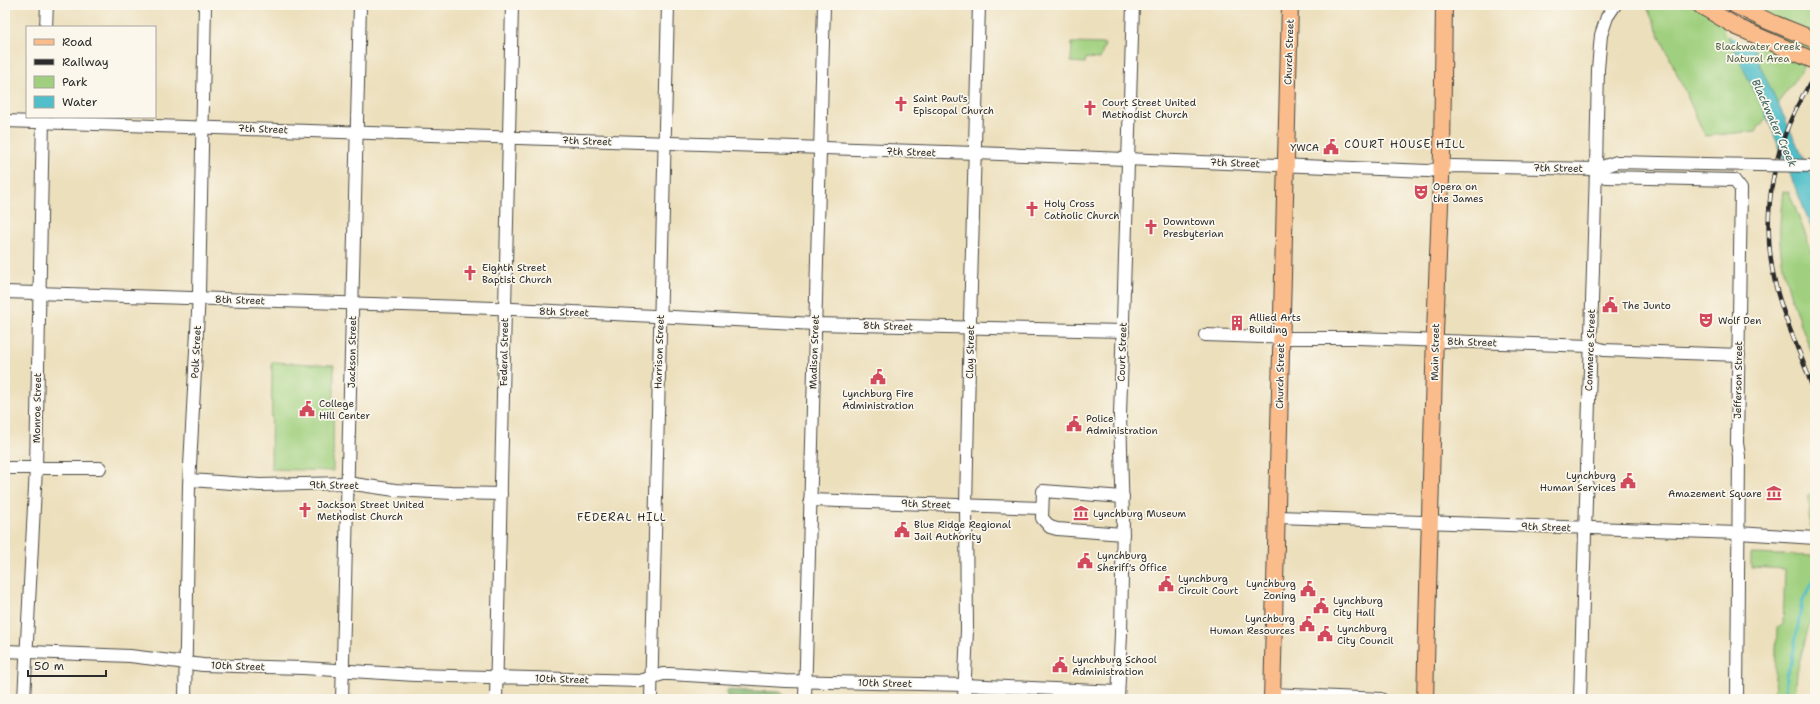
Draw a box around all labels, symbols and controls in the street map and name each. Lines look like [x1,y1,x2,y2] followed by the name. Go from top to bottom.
[1281,19,1297,85] street label: Church Street
[26,26,156,118] legend
[62,34,93,50] text: Road
[1716,40,1801,65] park label: Blackwater Creek Natural Area
[62,54,109,70] text: Railway
[62,74,88,90] text: Park
[1748,77,1800,170] water label: Blackwater Creek
[913,92,994,117] place label: Saint Paul's Episcopal Church
[62,94,98,110] text: Water
[892,95,910,113] church icon: Saint Paul's Episcopal Church
[1102,96,1197,121] place label: Court Street United Methodist Church
[1081,99,1099,117] church icon: Court Street United Methodist Church
[238,122,288,136] street label: 7th Street
[562,134,612,148] street label: 7th Street
[1344,137,1466,152] district label: COURT HOUSE HILL
[1322,138,1340,156] public building icon: YWCA
[1290,141,1319,154] place label: YWCA
[886,145,936,159] street label: 7th Street
[1210,156,1260,170] street label: 7th Street
[1533,161,1583,175] street label: 7th Street
[1433,180,1484,205] place label: Opera on the James
[1412,183,1430,201] theatre icon: Opera on the James
[1044,197,1120,222] place label: Holy Cross Catholic Church
[1023,200,1041,218] church icon: Holy Cross Catholic Church
[1163,215,1224,240] place label: Downtown Presbyterian
[1142,218,1160,236] church icon: Downtown Presbyterian
[482,261,552,286] place label: Eighth Street Baptist Church
[461,264,479,282] church icon: Eighth Street Baptist Church
[215,293,265,307] street label: 8th Street
[1601,296,1619,314] public building icon: The Junto
[1622,299,1671,312] place label: The Junto
[539,305,589,319] street label: 8th Street
[1582,309,1598,391] street label: Commerce Street
[1249,311,1301,336] place label: Allied Arts Building
[1697,311,1715,329] theatre icon: Wolf Den
[1228,314,1246,332] building icon: Allied Arts Building
[1718,314,1761,327] place label: Wolf Den
[651,315,667,389] street label: Harrison Street
[806,315,822,389] street label: Madison Street
[345,316,359,388] street label: Jackson Street
[497,318,511,386] street label: Federal Street
[863,319,913,333] street label: 8th Street
[1114,322,1130,382] street label: Court Street
[1428,323,1442,381] street label: Main Street
[188,325,204,379] street label: Polk Street
[963,325,977,379] street label: Clay Street
[1447,335,1497,349] street label: 8th Street
[1731,341,1745,419] street label: Jefferson Street
[1273,343,1287,409] street label: Church Street
[869,368,887,386] public building icon: Lynchburg Fire Administration
[30,373,44,443] street label: Monroe Street
[842,387,914,412] place label: Lynchburg Fire Administration
[319,397,370,422] place label: College Hill Center
[298,400,316,418] public building icon: College Hill Center
[1086,412,1158,437] place label: Police Administration
[1065,415,1083,433] public building icon: Police Administration
[1540,469,1616,494] place label: Lynchburg Human Services
[1619,472,1637,490] public building icon: Lynchburg Human Services
[309,478,359,492] street label: 9th Street
[1765,484,1783,502] museum icon: Amazement Square
[1668,487,1762,500] place label: Amazement Square
[901,497,951,511] street label: 9th Street
[317,498,425,523] place label: Jackson Street United Methodist Church
[296,501,314,519] church icon: Jackson Street United Methodist Church
[1072,504,1090,522] museum icon: Lynchburg Museum
[1093,507,1187,520] place label: Lynchburg Museum
[577,510,667,525] district label: FEDERAL HILL
[914,518,1011,543] place label: Blue Ridge Regional Jail Authority
[1521,520,1571,534] street label: 9th Street
[893,521,911,539] public building icon: Blue Ridge Regional Jail Authority
[1097,549,1168,574] place label: Lynchburg Sheriff's Office
[1076,552,1094,570] public building icon: Lynchburg Sheriff's Office
[1178,572,1238,597] place label: Lynchburg Circuit Court
[1157,575,1175,593] public building icon: Lynchburg Circuit Court
[1246,577,1296,602] place label: Lynchburg Zoning
[1299,580,1317,598] public building icon: Lynchburg Zoning
[1333,594,1383,619] place label: Lynchburg City Hall
[1312,597,1330,615] public building icon: Lynchburg City Hall
[1209,612,1295,637] place label: Lynchburg Human Resources
[1298,615,1316,633] public building icon: Lynchburg Human Resources
[1337,622,1393,647] place label: Lynchburg City Council
[1316,625,1334,643] public building icon: Lynchburg City Council
[28,652,106,678] scale bar
[1072,653,1157,678] place label: Lynchburg School Administration
[1051,656,1069,674] public building icon: Lynchburg School Administration
[34,658,64,674] text: 50 m
[211,659,265,673] street label: 10th Street
[535,672,589,686] street label: 10th Street
[858,676,912,690] street label: 10th Street

